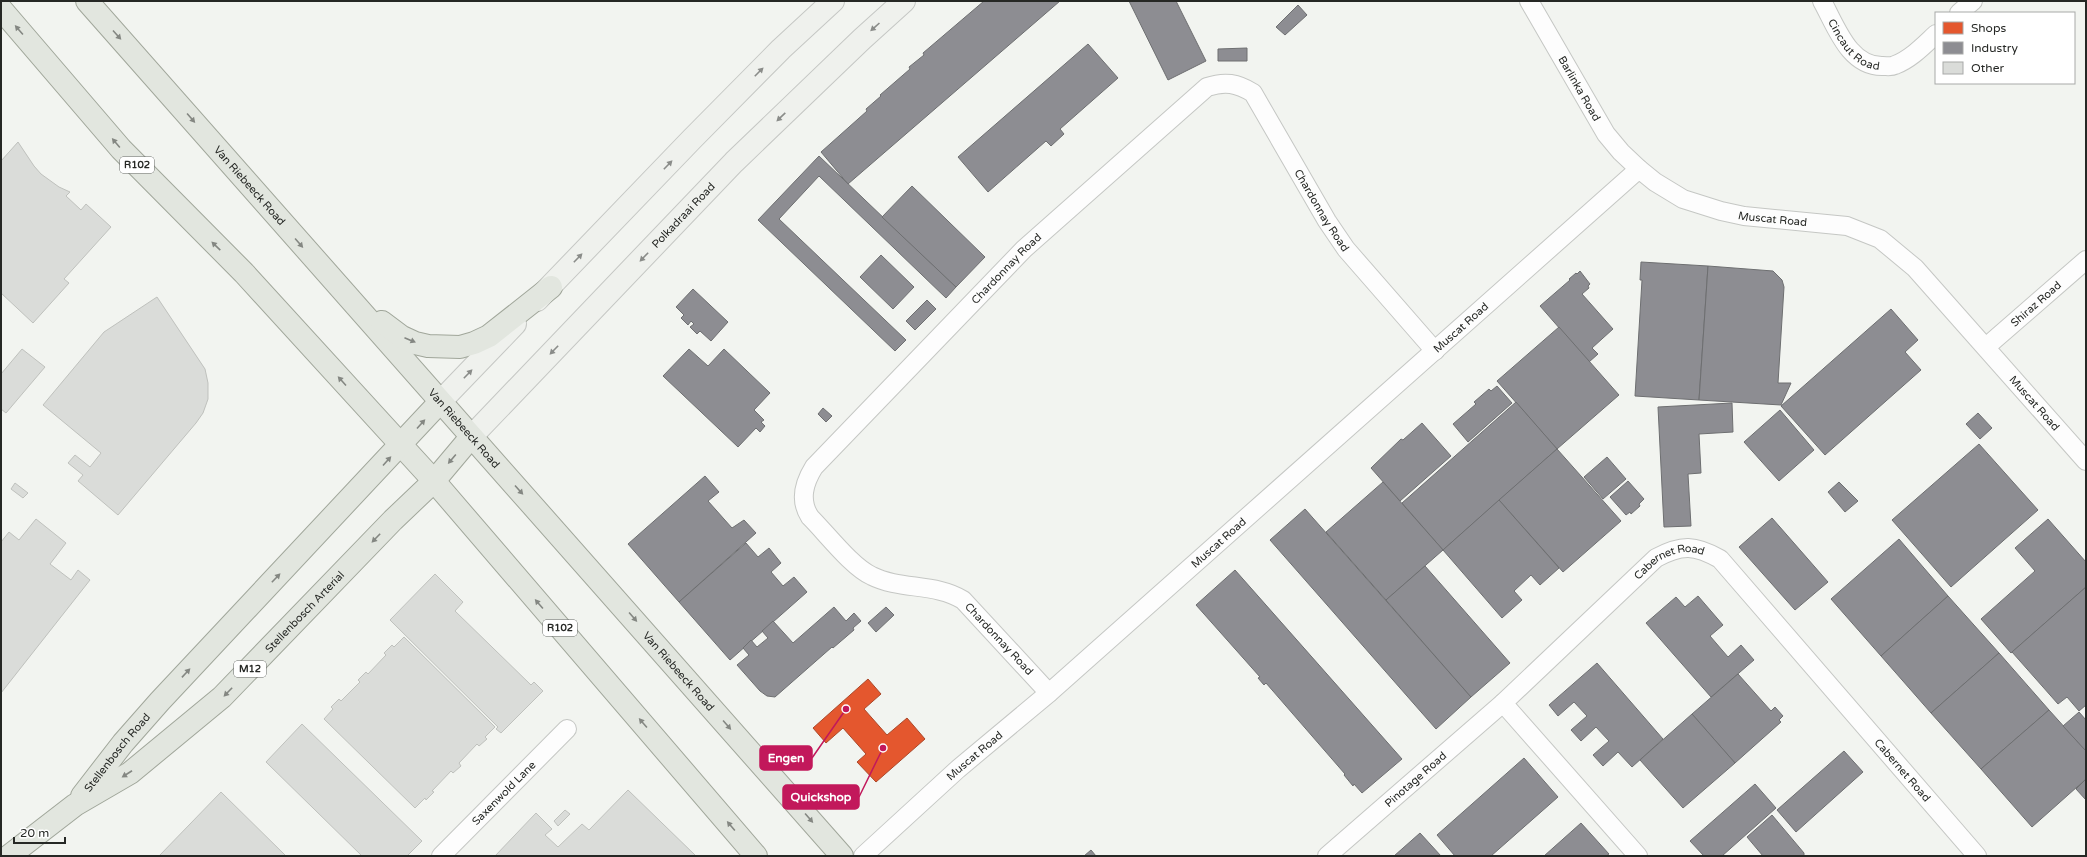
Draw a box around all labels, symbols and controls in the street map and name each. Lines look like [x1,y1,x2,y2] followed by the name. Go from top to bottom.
[1935,12,2075,84] legend
[1826,16,1881,73] street label: Cincaut Road
[1971,21,2006,35] text: Shops
[870,22,880,32] one-way arrow
[15,24,24,35] one-way arrow
[113,30,122,40] one-way arrow
[1971,41,2018,55] text: Industry
[1556,54,1604,123] street label: Barlinka Road
[1971,61,2004,75] text: Other
[754,67,764,77] one-way arrow
[776,112,786,121] one-way arrow
[186,113,195,123] one-way arrow
[111,137,120,148] one-way arrow
[211,143,288,228] street label: Van Riebeeck Road
[120,157,154,173] road number: R102
[663,160,672,170] one-way arrow
[1292,167,1352,254] street label: Chardonnay Road
[649,180,718,251] street label: Polkadraai Road
[1737,208,1808,229] street label: Muscat Road
[968,230,1044,306] street label: Chardonnay Road
[295,237,304,248] one-way arrow
[211,241,221,251] one-way arrow
[639,252,649,262] one-way arrow
[573,253,582,264] one-way arrow
[2008,278,2064,329] street label: Shiraz Road
[1431,300,1491,355] street label: Muscat Road
[404,337,416,344] one-way arrow
[549,345,558,355] one-way arrow
[463,369,472,379] one-way arrow
[2007,373,2062,433] street label: Muscat Road
[337,376,347,386] one-way arrow
[426,386,503,471] street label: Van Riebeeck Road
[416,419,425,429] one-way arrow
[448,454,457,465] one-way arrow
[382,456,391,466] one-way arrow
[515,484,524,495] one-way arrow
[1188,515,1249,570] street label: Muscat Road
[372,533,381,543] one-way arrow
[1631,541,1706,582] street label: Cabernet Road
[262,568,347,655] street label: Stellenbosch Arterial
[271,573,281,583] one-way arrow
[535,599,544,609] one-way arrow
[962,600,1036,678] street label: Chardonnay Road
[628,612,637,622] one-way arrow
[543,620,577,636] road number: R102
[640,629,717,713] street label: Van Riebeeck Road
[234,661,266,677] road number: M12
[182,667,191,678] one-way arrow
[223,687,233,697] one-way arrow
[81,710,153,794] street label: Stellenbosch Road
[638,718,647,729] one-way arrow
[723,720,732,731] one-way arrow
[944,728,1005,783] street label: Muscat Road
[1872,736,1933,804] street label: Cabernet Road
[760,746,812,770] callout: Engen
[1382,749,1449,810] street label: Pinotage Road
[768,751,804,766] text: Engen
[469,758,538,828] street label: Saxenwold Lane
[122,770,132,778] one-way arrow
[783,785,859,809] callout: Quickshop
[791,790,852,805] text: Quickshop
[804,813,813,823] one-way arrow
[14,819,65,845] scale bar
[726,821,735,832] one-way arrow
[20,826,49,840] text: 20 m

